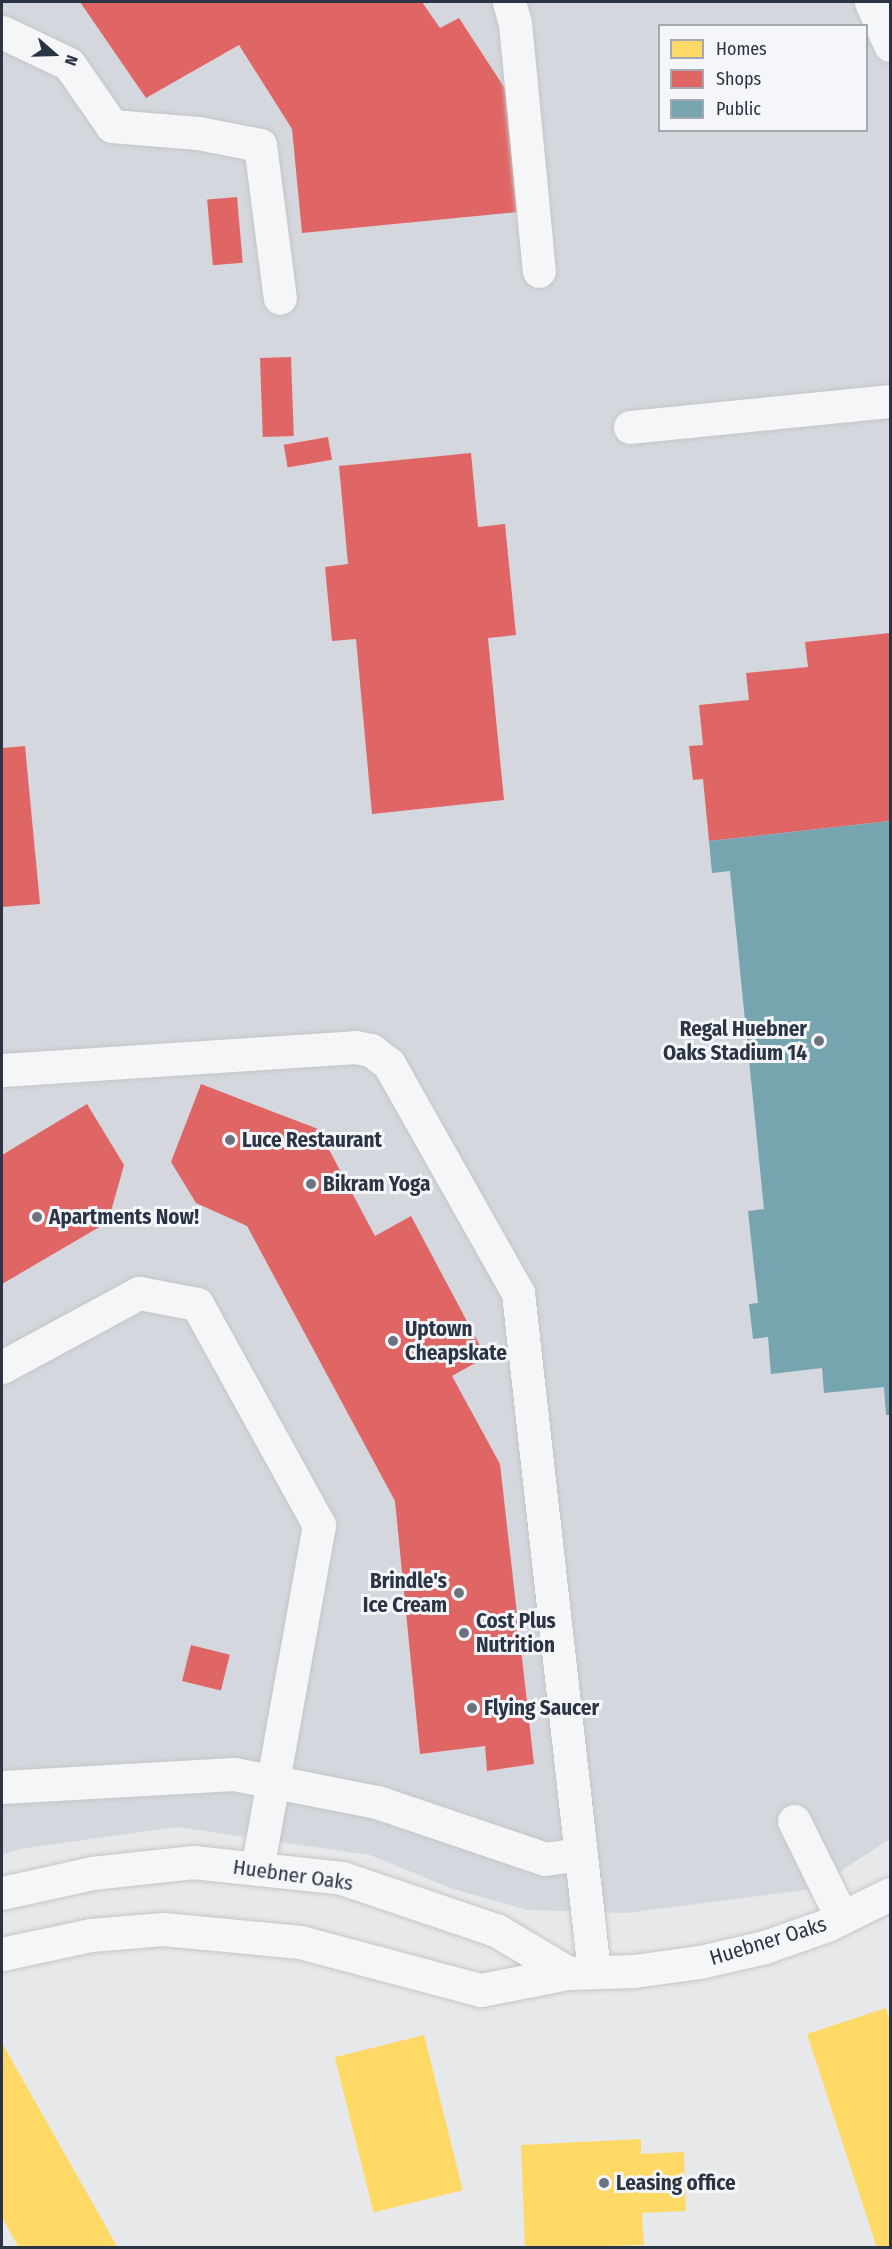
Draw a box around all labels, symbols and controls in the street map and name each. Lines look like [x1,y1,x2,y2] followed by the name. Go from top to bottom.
[24,24,84,84] north arrow
[658,24,868,132] legend
[716,38,767,60] text: Homes
[61,53,82,68] text: N
[716,68,761,90] text: Shops
[716,98,761,120] text: Public
[663,1016,807,1066] place label: Regal Huebner Oaks Stadium 14
[812,1034,826,1048] marker: Regal Huebner Oaks Stadium 14
[242,1127,382,1153] place label: Luce Restaurant
[223,1133,237,1147] marker: Luce Restaurant
[323,1171,430,1197] place label: Bikram Yoga
[304,1177,318,1191] marker: Bikram Yoga
[49,1204,199,1230] place label: Apartments Now!
[30,1210,44,1224] marker: Apartments Now!
[405,1316,507,1366] place label: Uptown Cheapskate
[386,1334,400,1348] marker: Uptown Cheapskate
[363,1568,447,1618] place label: Brindle's Ice Cream
[452,1586,466,1600] marker: Brindle's Ice Cream
[476,1608,556,1658] place label: Cost Plus Nutrition
[457,1626,471,1640] marker: Cost Plus Nutrition
[484,1695,599,1721] place label: Flying Saucer
[465,1701,479,1715] marker: Flying Saucer
[231,1854,355,1896] street label: Huebner Oaks
[707,1911,829,1971] street label: Huebner Oaks
[616,2170,736,2196] place label: Leasing office
[597,2176,611,2190] marker: Leasing office

